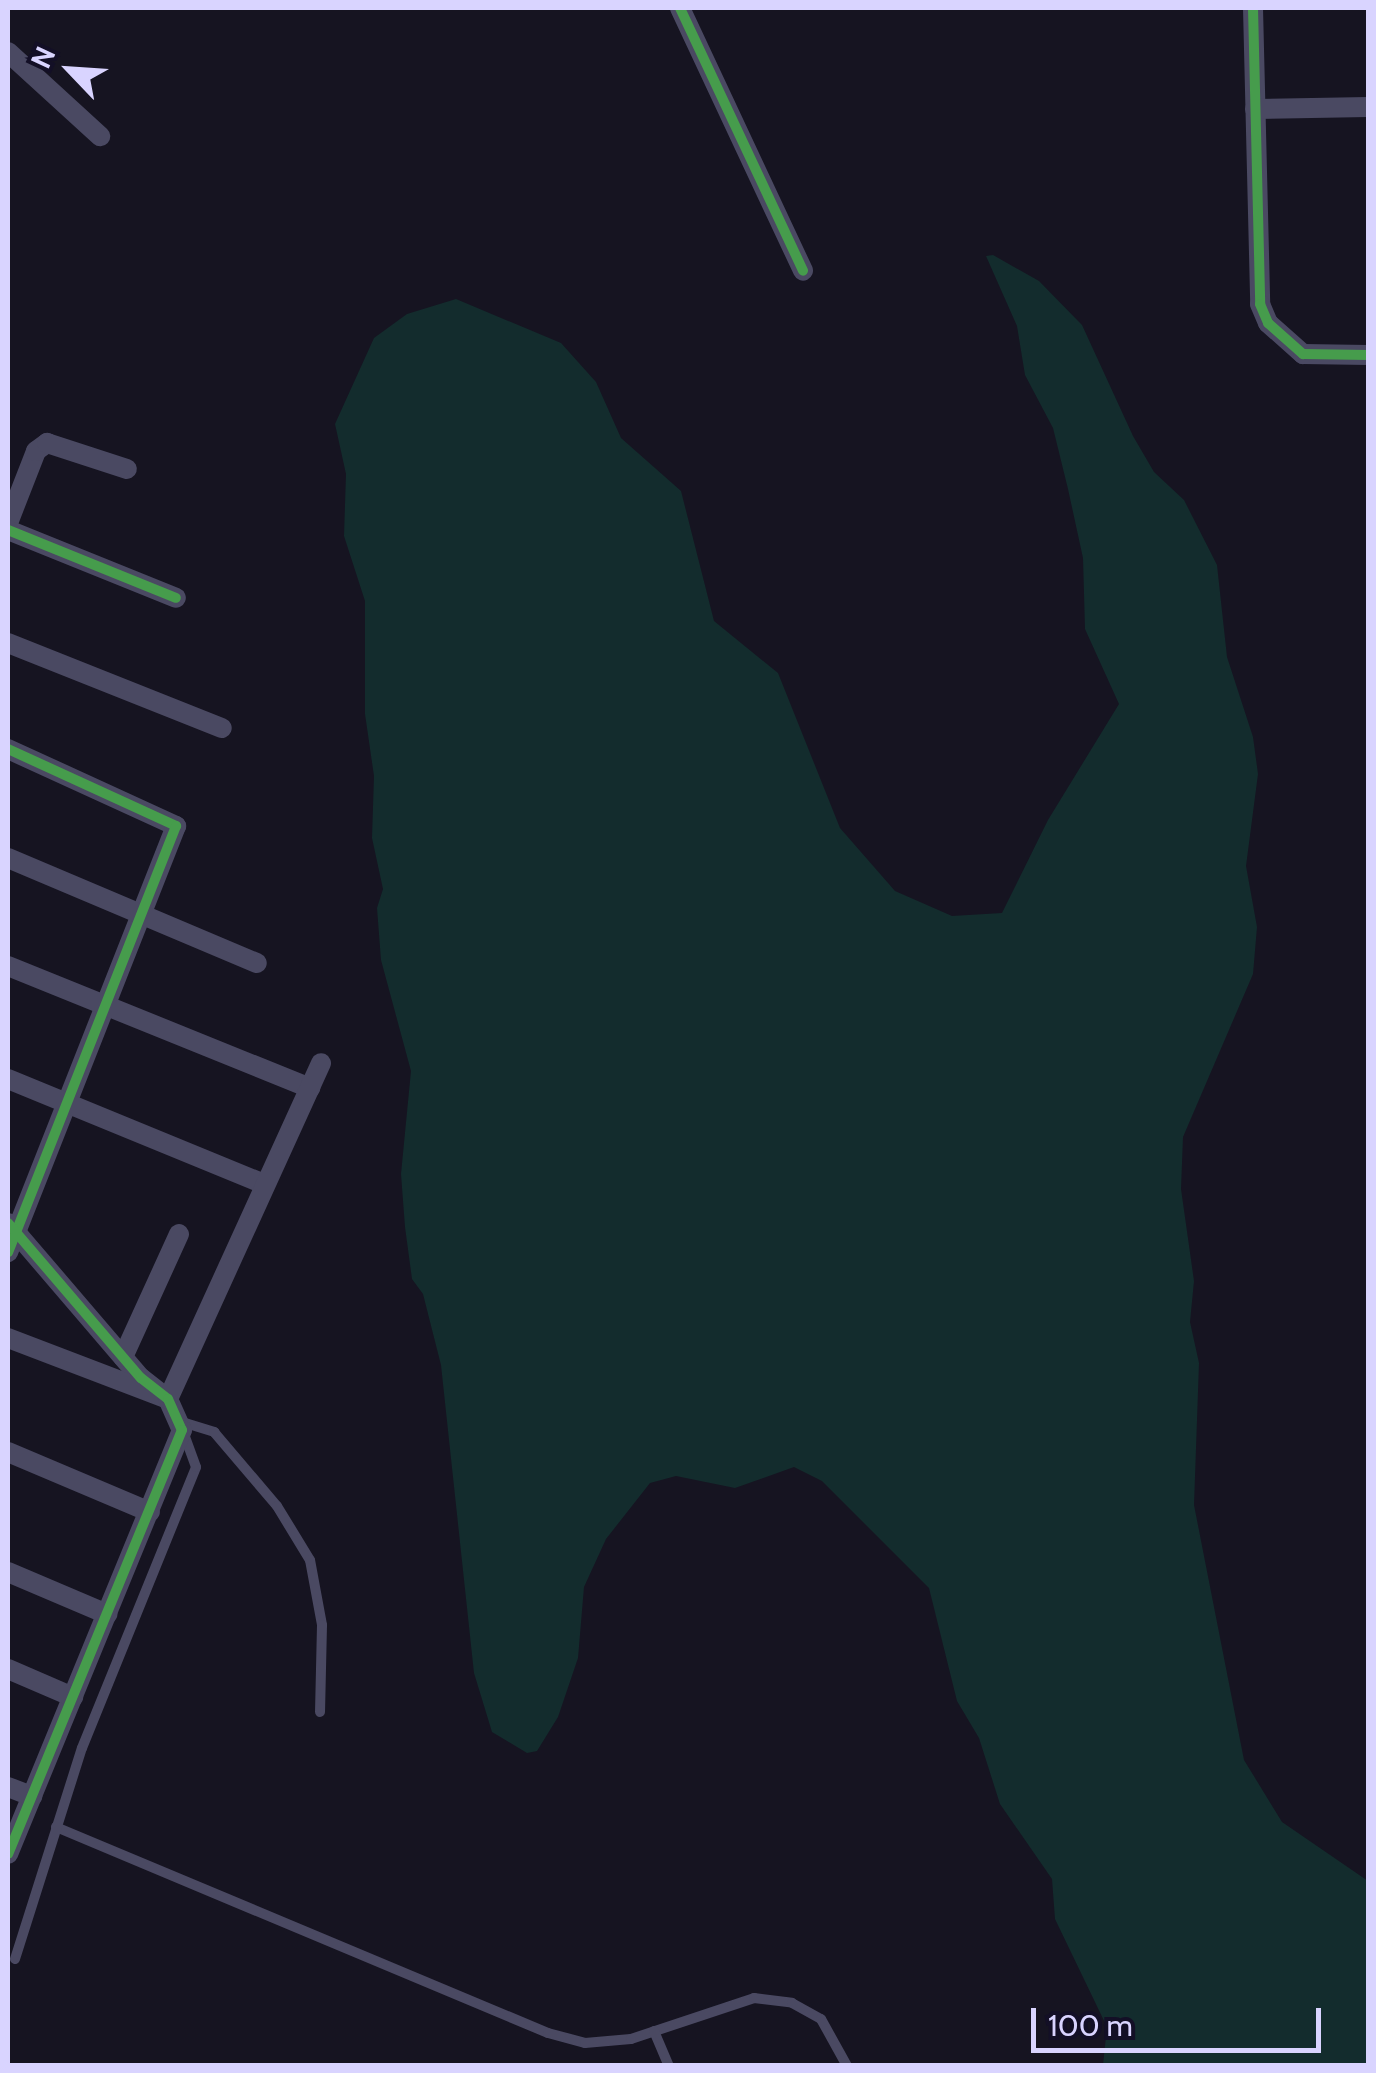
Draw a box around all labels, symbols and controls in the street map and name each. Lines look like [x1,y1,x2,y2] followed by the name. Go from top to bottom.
[20,20,120,120] north arrow
[23,41,62,73] text: N
[1036,1988,1326,2050] scale bar
[1048,2007,1133,2044] text: 100 m

